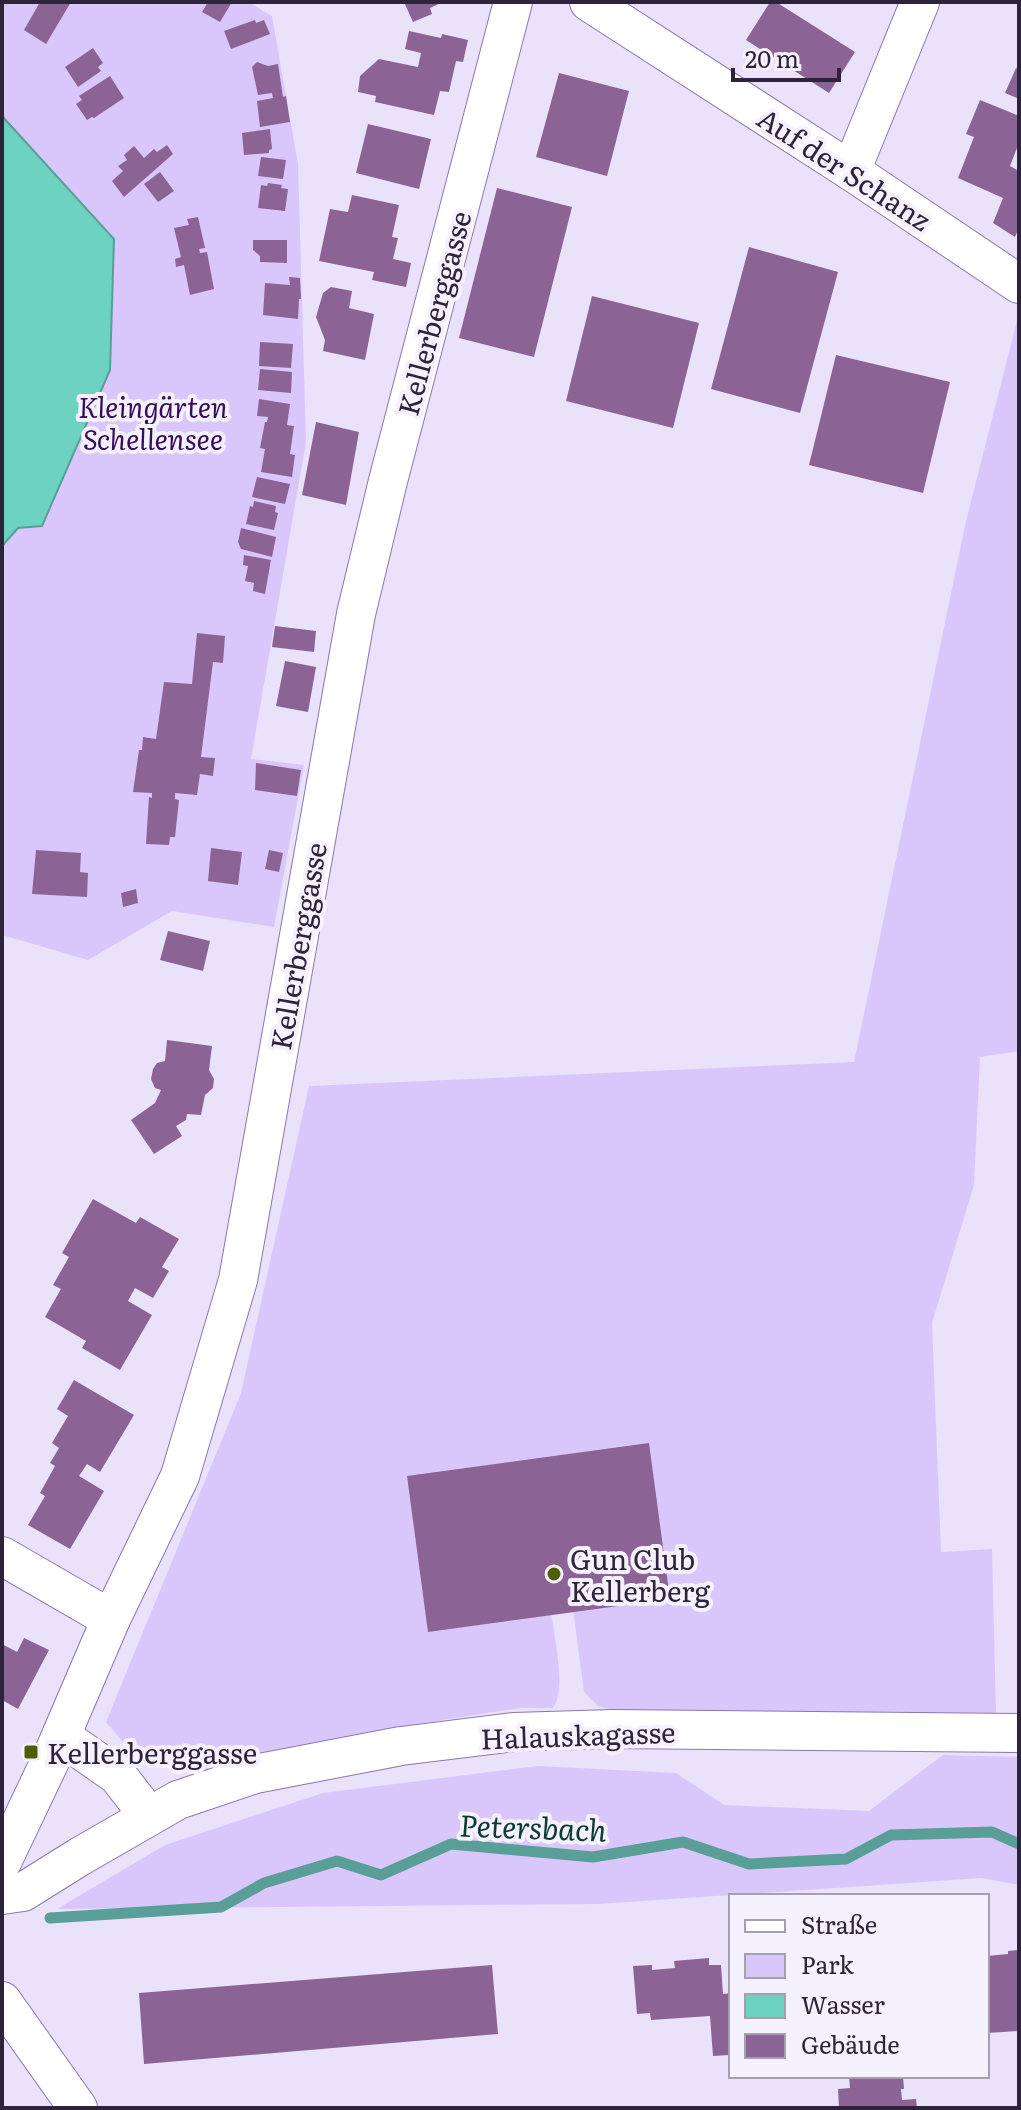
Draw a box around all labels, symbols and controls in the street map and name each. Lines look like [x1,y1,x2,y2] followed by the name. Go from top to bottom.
[733,32,839,82] scale bar
[745,40,799,75] text: 20 m
[750,96,940,240] street label: Auf der Schanz
[386,206,480,420] street label: Kellerberggasse
[78,385,228,459] park label: Kleingärten Schellensee
[258,839,336,1053] street label: Kellerberggasse
[570,1537,711,1611] place label: Gun Club Kellerberg
[545,1565,563,1583] marker: Gun Club Kellerberg
[480,1710,676,1758] street label: Halauskagasse
[47,1731,257,1773] place label: Kellerberggasse
[22,1743,40,1761] marker: Kellerberggasse
[459,1801,608,1851] water label: Petersbach
[729,1894,989,2078] legend
[801,1906,877,1941] text: Straße
[801,1946,854,1981] text: Park
[801,1986,885,2021] text: Wasser
[801,2026,900,2061] text: Gebäude

